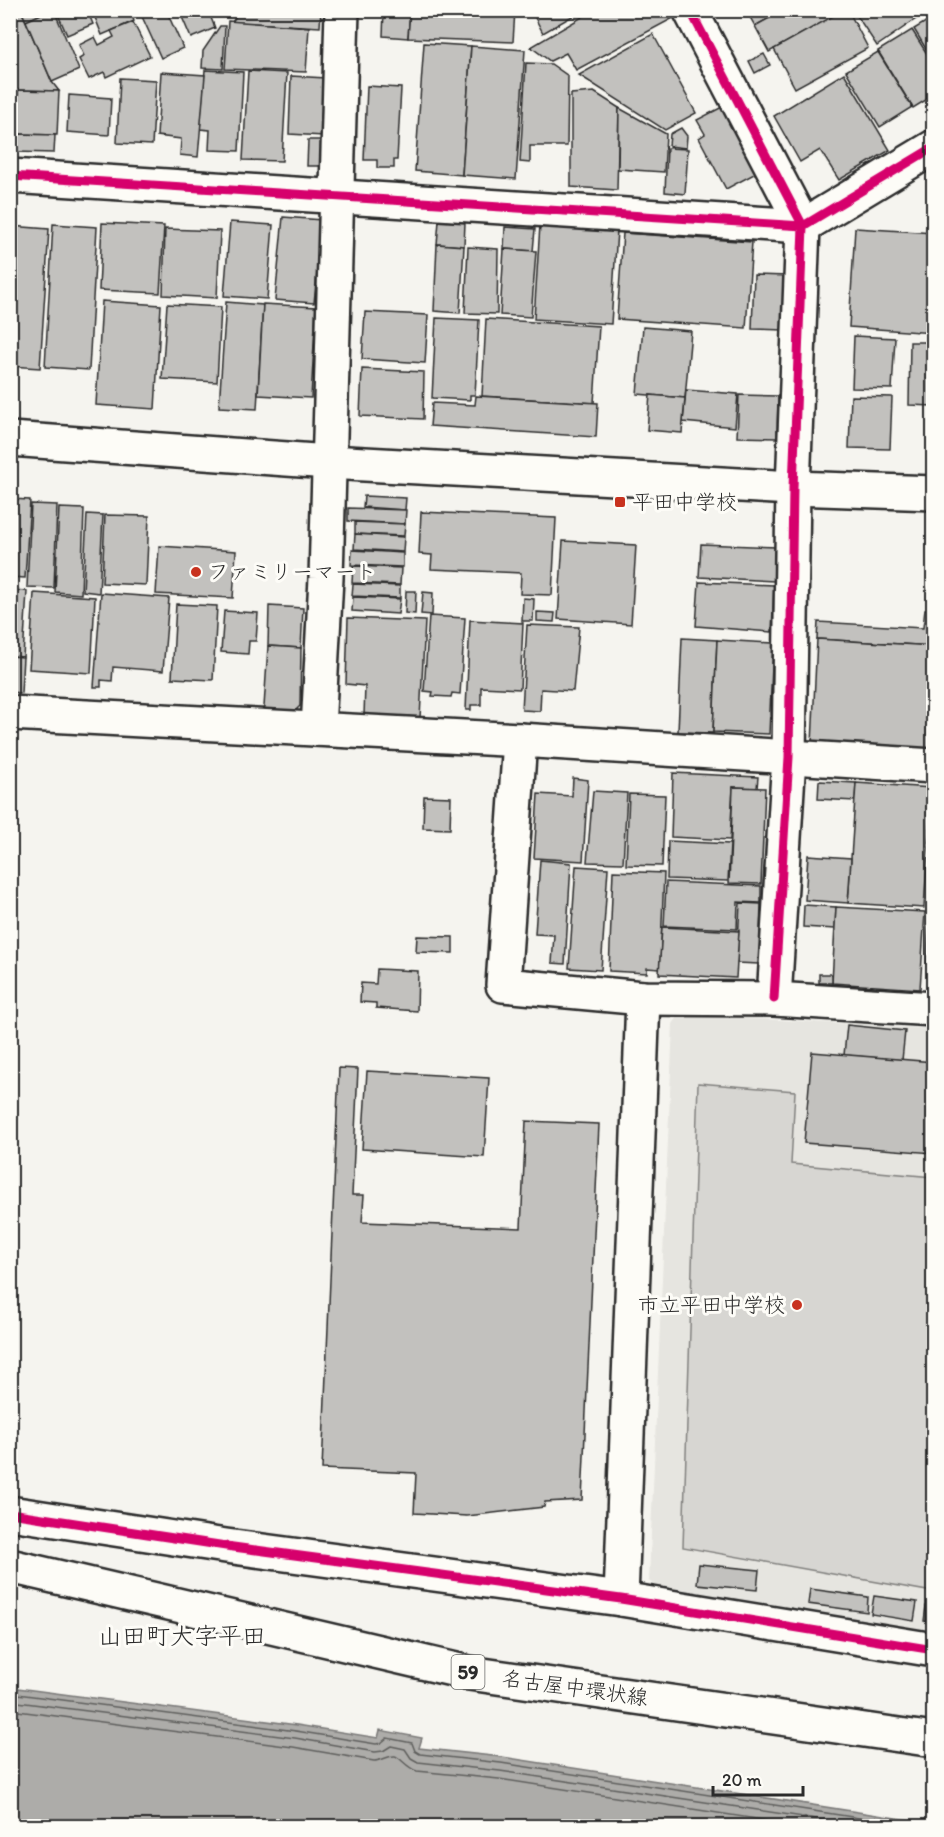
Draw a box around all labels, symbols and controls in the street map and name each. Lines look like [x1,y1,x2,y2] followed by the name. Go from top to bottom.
[632,489,737,514] place label: 平田中学校
[613,495,627,509] marker: 平田中学校
[208,559,376,584] place label: ファミリーマート
[189,565,203,579] marker: ファミリーマート
[638,1292,785,1317] place label: 市立平田中学校
[790,1298,804,1312] marker: 市立平田中学校
[98,1621,266,1650] district label: 山田町大字平田
[452,1655,484,1689] road number: 59
[501,1665,650,1710] street label: 名古屋中環状線
[713,1759,803,1797] scale bar
[722,1769,762,1791] text: 20 m

